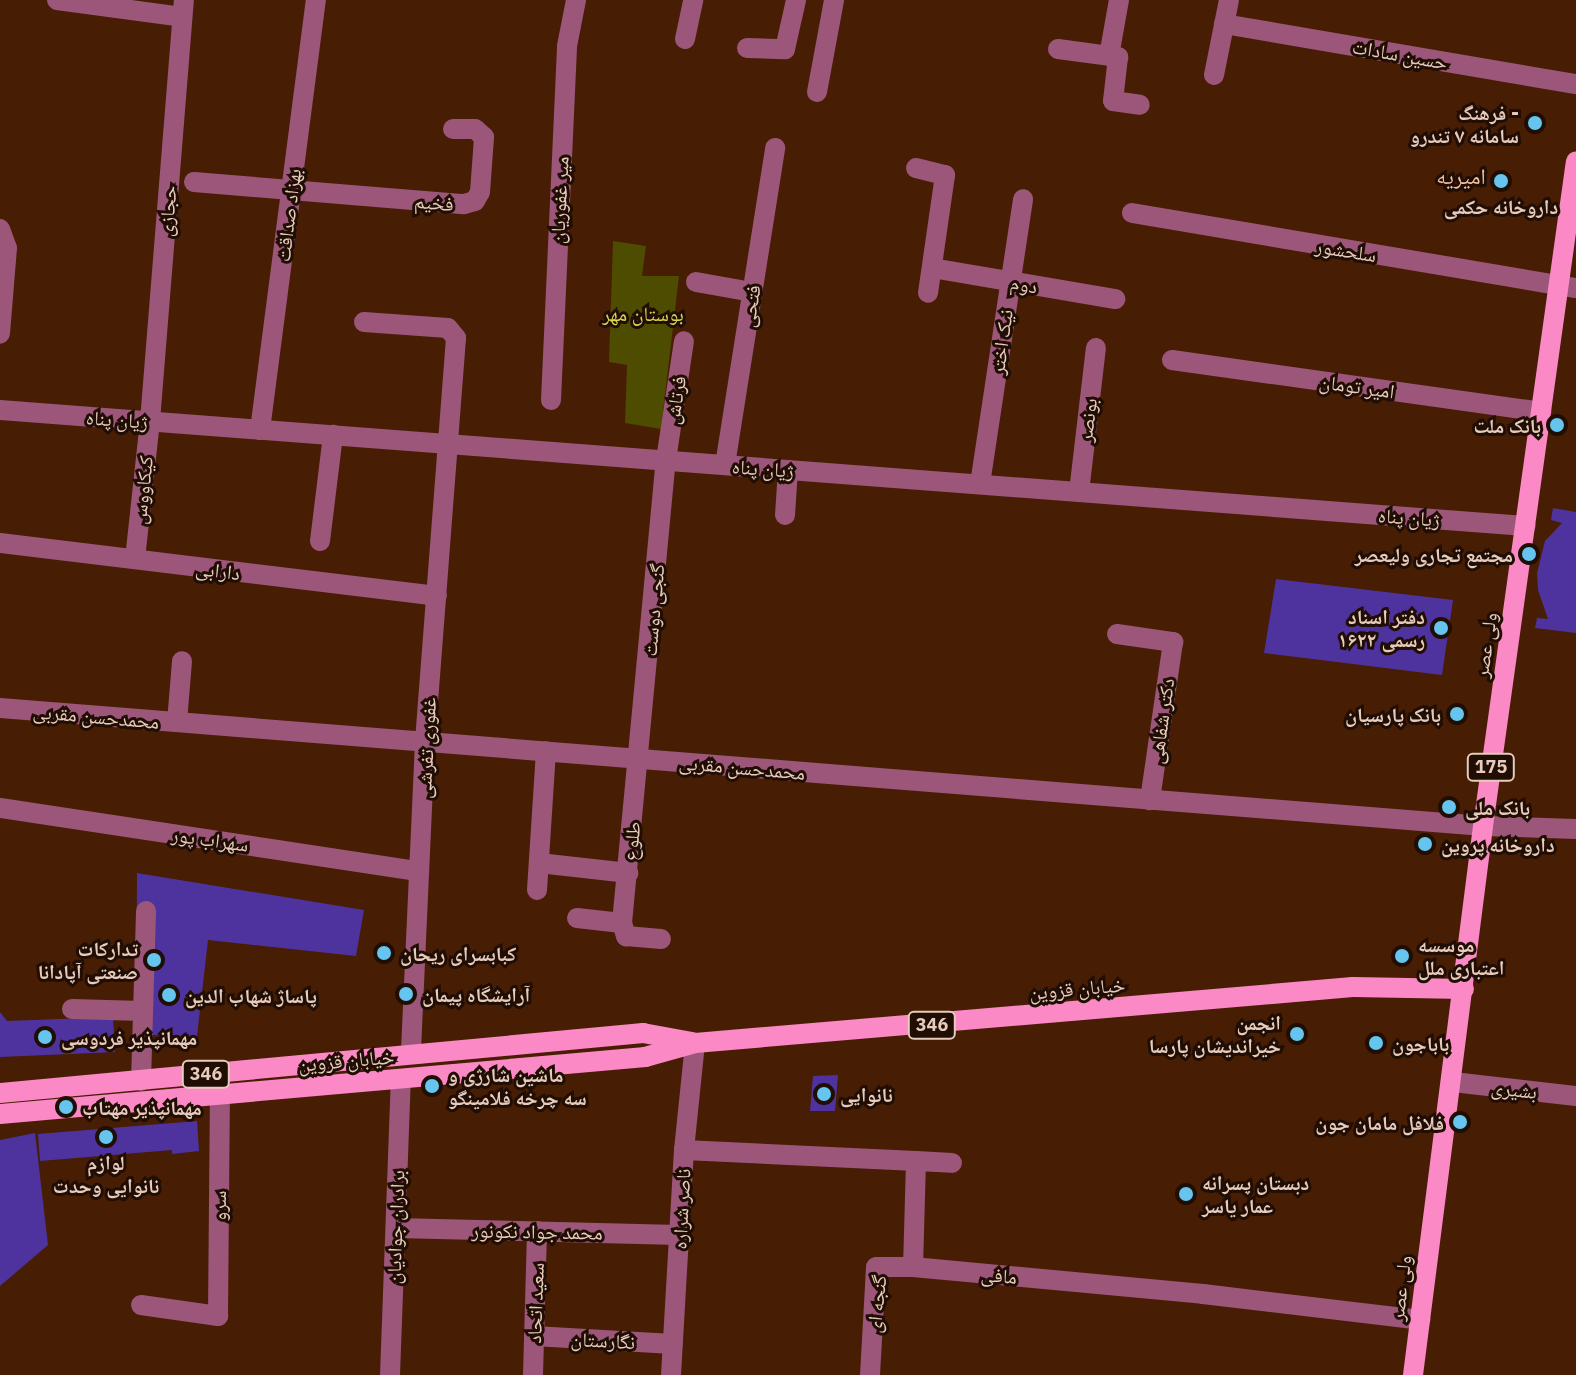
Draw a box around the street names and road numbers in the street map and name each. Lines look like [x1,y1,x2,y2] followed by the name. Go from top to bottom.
[1350,34,1450,74] street label: حسین سادات
[545,156,573,244] street label: میر غفوریان
[270,167,306,263] street label: بهزاد صداقت
[153,184,181,238] street label: حجازی
[413,188,455,216] street label: فخیم
[1314,233,1378,267] street label: سلحشور
[1008,270,1040,298] street label: دوم
[735,283,765,329] street label: فتحی
[985,308,1017,376] street label: نیک اختر
[1318,369,1396,403] street label: امیر تومان
[659,374,691,426] street label: فرتاش
[1072,397,1102,443] street label: بونصر
[85,405,149,433] street label: ژیان پناه
[731,454,795,482] street label: ژیان پناه
[126,455,158,525] street label: کیکاووس
[1377,503,1441,531] street label: ژیان پناه
[194,555,242,585] street label: دارابی
[637,563,669,657] street label: گنجی دوست
[1469,611,1501,679] street label: ولی عصر
[1143,677,1179,765] street label: دکتر شفاهی
[411,697,441,799] street label: غفوری تفرشی
[32,699,160,733] street label: محمدحسن مقربی
[678,750,806,784] street label: محمدحسن مقربی
[1465,753,1517,781] road number: 175
[617,820,645,862] street label: طلوع
[170,822,250,856] street label: سهراب پور
[1028,972,1126,1004] street label: خیابان قزوین
[906,1011,958,1039] road number: 346
[297,1044,395,1076] street label: خیابان قزوین
[180,1060,232,1088] road number: 346
[1490,1075,1538,1103] street label: بشیری
[667,1168,695,1250] street label: ناصر شراره
[381,1169,409,1285] street label: برادران جوادیان
[206,1191,230,1221] street label: سرو
[471,1218,603,1244] street label: محمد جواد نکونور
[1384,1254,1416,1322] street label: ولی عصر
[980,1261,1018,1289] street label: مافی
[522,1262,548,1344] street label: سعید اتحاد
[861,1274,891,1334] street label: گنجه ای
[570,1326,636,1354] street label: نگارستان

